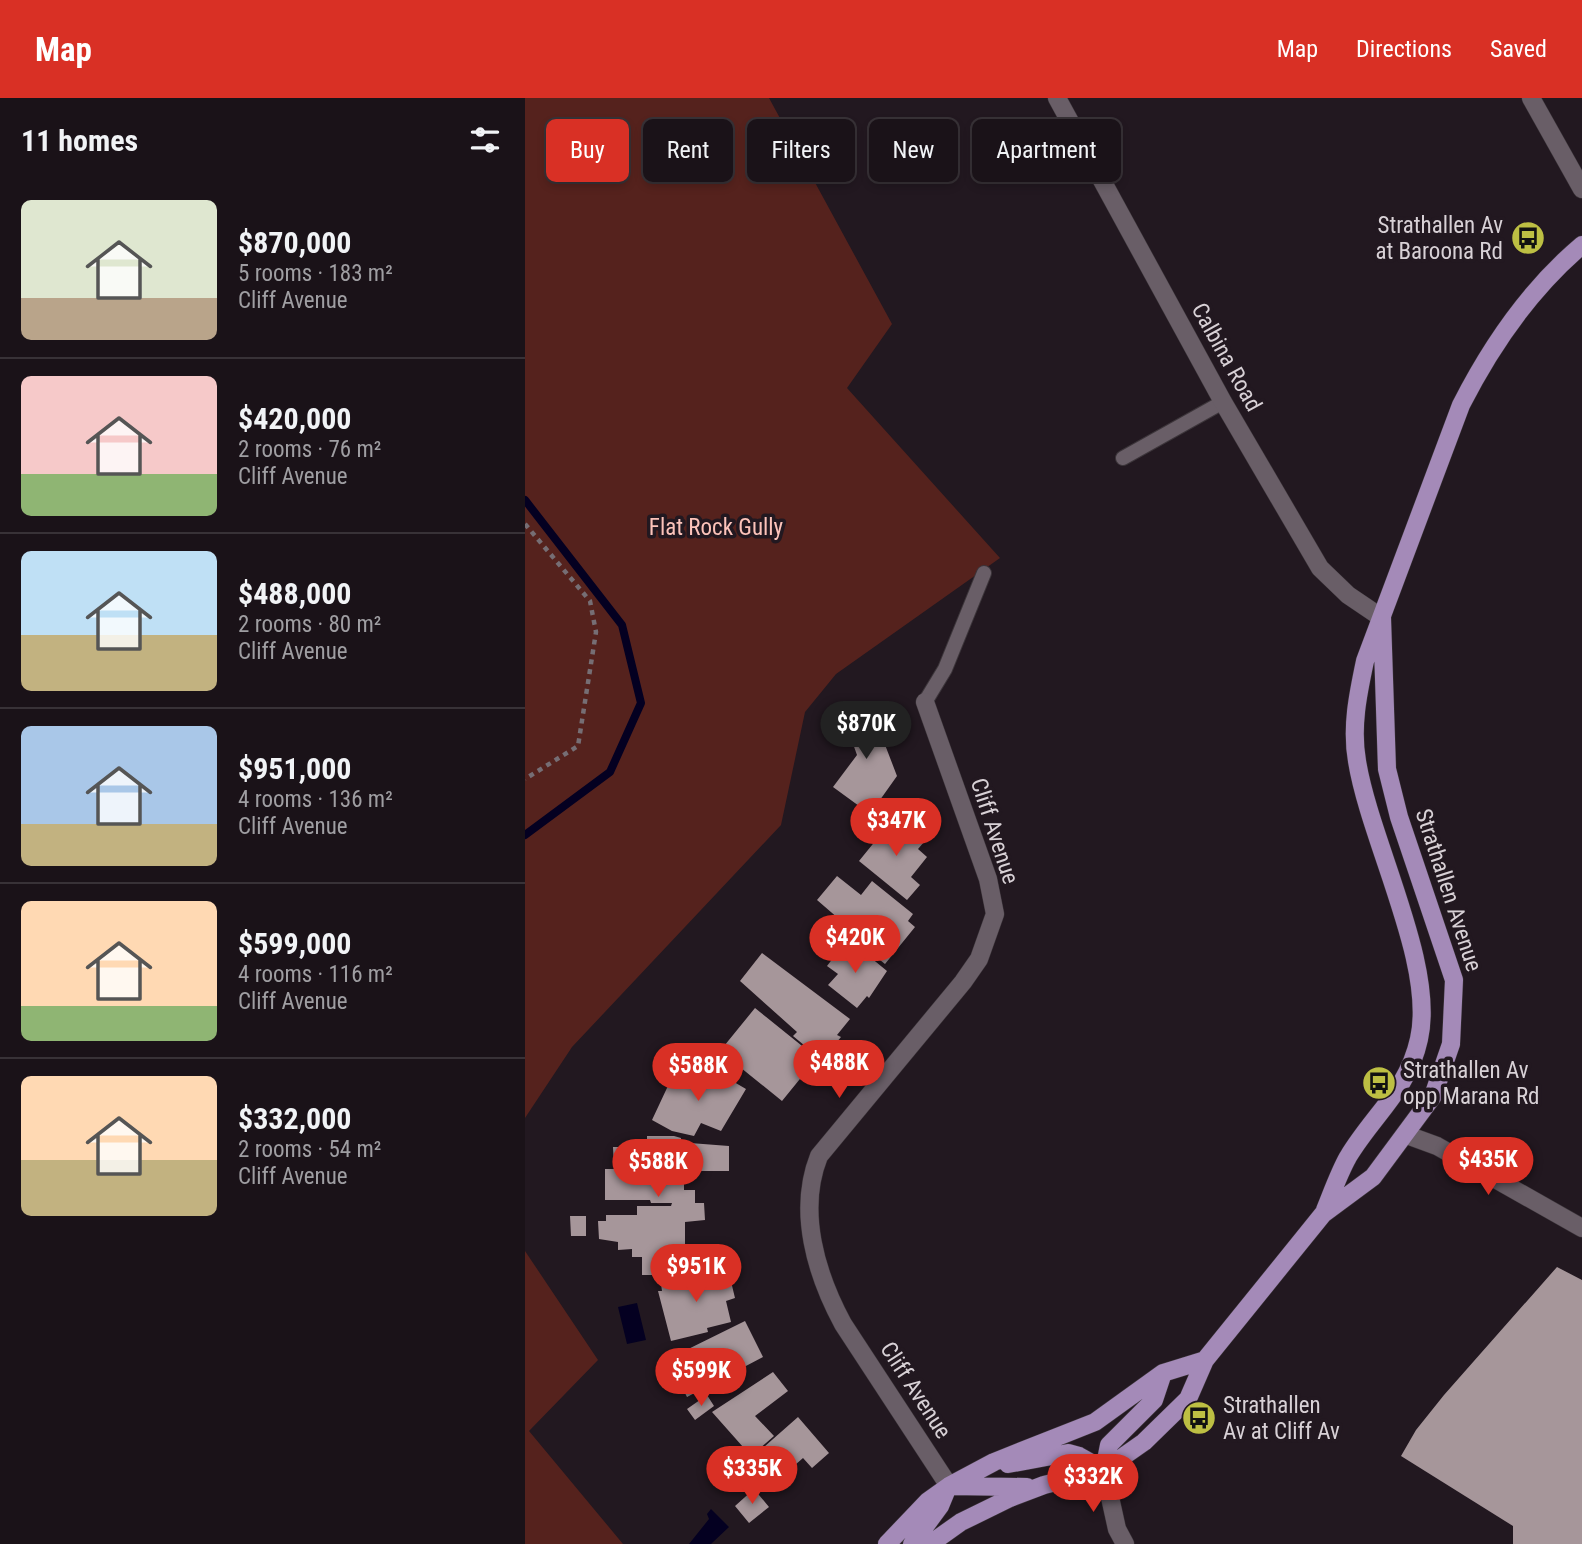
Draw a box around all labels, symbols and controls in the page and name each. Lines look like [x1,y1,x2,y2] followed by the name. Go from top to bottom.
[35,30,92,69] text: Map
[1277,35,1318,63] text: Map
[1356,35,1452,63] text: Directions
[1490,35,1547,63] text: Saved
[546,119,629,182] chip: Buy
[643,119,733,182] chip: Rent
[747,119,855,182] chip: Filters
[869,119,958,182] chip: New
[972,119,1121,182] chip: Apartment
[466,121,504,159] icon: filters
[21,123,138,158] text: 11 homes
[1375,212,1503,265] place label: Strathallen Av at Baroona Rd
[1509,219,1547,257] bus stop icon: Strathallen Av at Baroona Rd
[238,225,351,260] text: $870,000
[77,228,161,312] icon: home
[238,260,393,287] text: 5 rooms · 183 m²
[238,287,348,314] text: Cliff Avenue
[1186,298,1267,416] street label: Calbina Road
[238,401,351,436] text: $420,000
[77,404,161,488] icon: home
[238,436,381,463] text: 2 rooms · 76 m²
[238,463,348,490] text: Cliff Avenue
[649,514,784,541] park label: Flat Rock Gully
[238,576,351,611] text: $488,000
[77,579,161,663] icon: home
[238,611,381,638] text: 2 rooms · 80 m²
[238,638,348,665] text: Cliff Avenue
[817,702,915,761] pin: $870K
[836,710,896,737] text: $870K
[238,751,351,786] text: $951,000
[77,754,161,838] icon: home
[965,775,1024,887] street label: Cliff Avenue
[238,786,393,813] text: 4 rooms · 136 m²
[847,798,945,858] pin: $347K
[1410,806,1488,975] street label: Strathallen Avenue
[866,807,926,834] text: $347K
[238,813,348,840] text: Cliff Avenue
[806,916,904,975] pin: $420K
[825,924,885,951] text: $420K
[238,926,351,961] text: $599,000
[77,929,161,1013] icon: home
[238,961,393,988] text: 4 rooms · 116 m²
[238,988,348,1015] text: Cliff Avenue
[790,1040,888,1100] pin: $488K
[649,1044,747,1103] pin: $588K
[809,1049,869,1076] text: $488K
[668,1052,728,1079] text: $588K
[1403,1057,1540,1110] place label: Strathallen Av opp Marana Rd
[1360,1064,1398,1102] bus stop icon: Strathallen Av opp Marana Rd
[238,1101,351,1136] text: $332,000
[77,1104,161,1188] icon: home
[238,1136,381,1163] text: 2 rooms · 54 m²
[1439,1138,1537,1197] pin: $435K
[609,1140,707,1199] pin: $588K
[1458,1146,1518,1173] text: $435K
[628,1148,688,1175] text: $588K
[238,1163,348,1190] text: Cliff Avenue
[647,1244,745,1304] pin: $951K
[666,1253,726,1280] text: $951K
[874,1337,957,1444] street label: Cliff Avenue
[652,1348,750,1408] pin: $599K
[671,1357,731,1384] text: $599K
[1223,1392,1340,1445] place label: Strathallen Av at Cliff Av
[1180,1399,1218,1437] bus stop icon: Strathallen Av at Cliff Av
[703,1446,801,1506] pin: $335K
[1044,1454,1142,1514] pin: $332K
[722,1455,782,1482] text: $335K
[1063,1463,1123,1490] text: $332K

